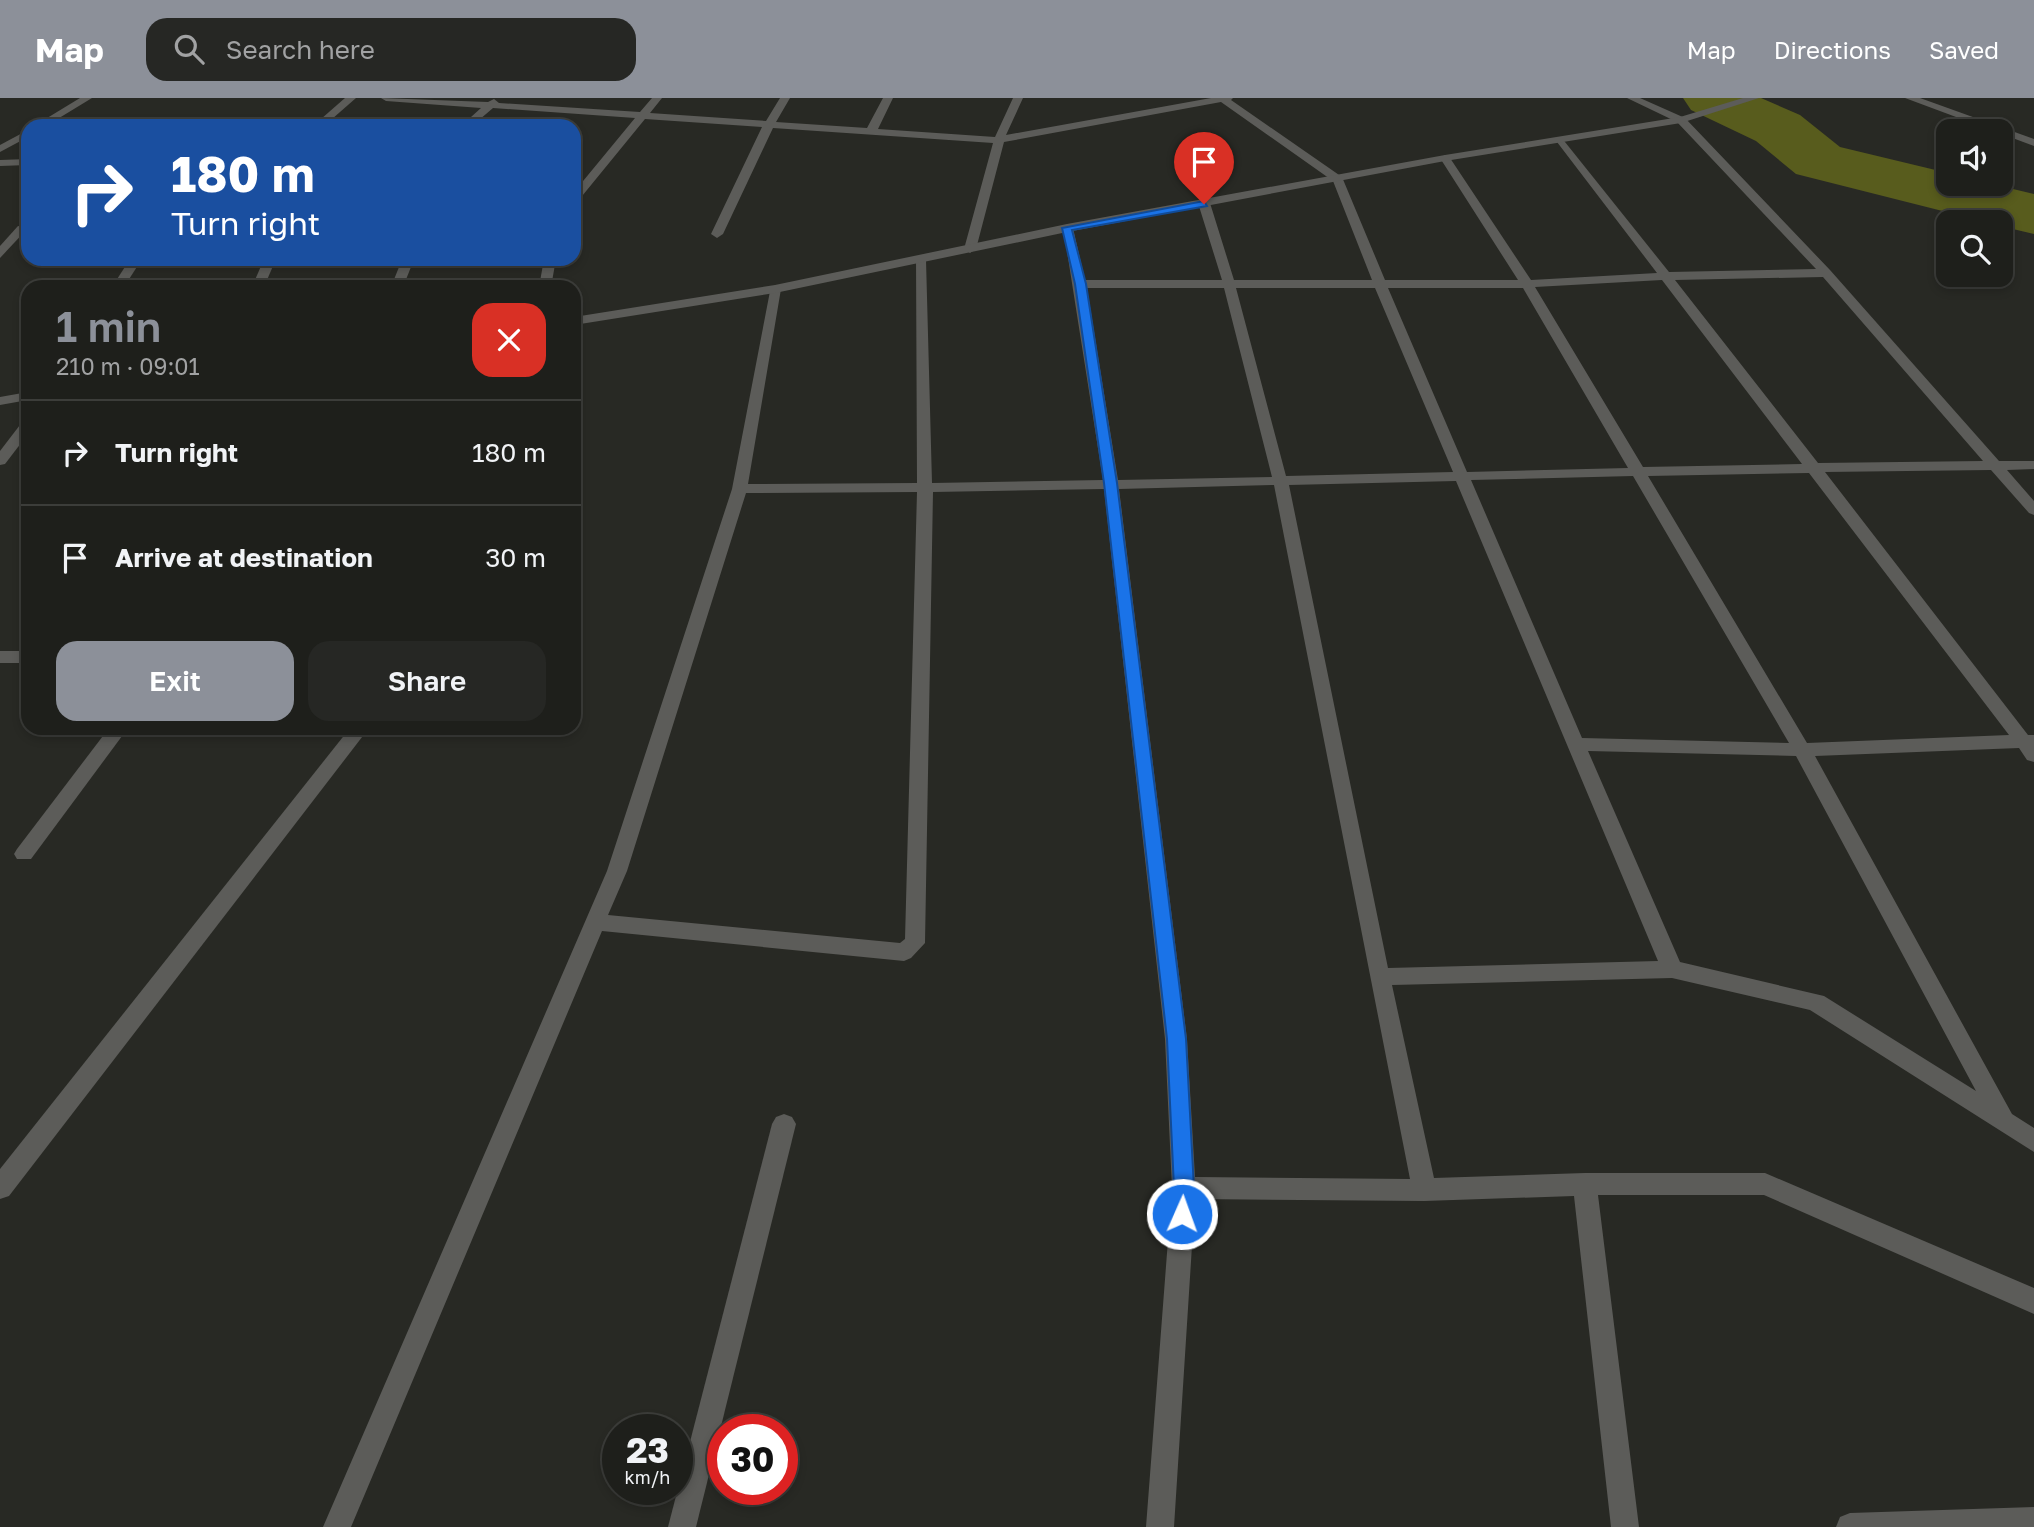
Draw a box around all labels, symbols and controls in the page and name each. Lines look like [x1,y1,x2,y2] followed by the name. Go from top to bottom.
[146,18,636,81] search box
[35,30,104,69] text: Map
[170,30,208,68] icon: search
[226,34,375,65] text: Search here
[1687,35,1736,64] text: Map
[1774,35,1891,64] text: Directions
[1929,35,1999,64] text: Saved
[1936,119,2013,287] map controls
[1936,119,2013,196] button: sound
[1174,132,1234,204] pin
[1185,143,1223,181] icon: arrive
[171,144,315,203] text: 180 m
[56,147,147,238] icon: right
[171,204,320,242] text: Turn right
[1936,210,2013,287] button: search
[56,301,161,351] text: 1 min
[472,303,546,377] button: close
[56,352,200,380] text: 210 m · 09:01
[56,434,94,472] icon: right
[115,437,238,468] text: Turn right
[472,437,546,468] text: 180 m
[56,539,94,577] icon: arrive
[115,542,373,573] text: Arrive at destination
[485,542,546,573] text: 30 m
[56,641,294,721] button: Exit
[308,641,546,721] button: Share
[1145,1177,1219,1251] position arrow
[707,1414,798,1505] speed limit sign: 30
[626,1429,669,1471] text: 23
[625,1466,670,1488] text: km/h

